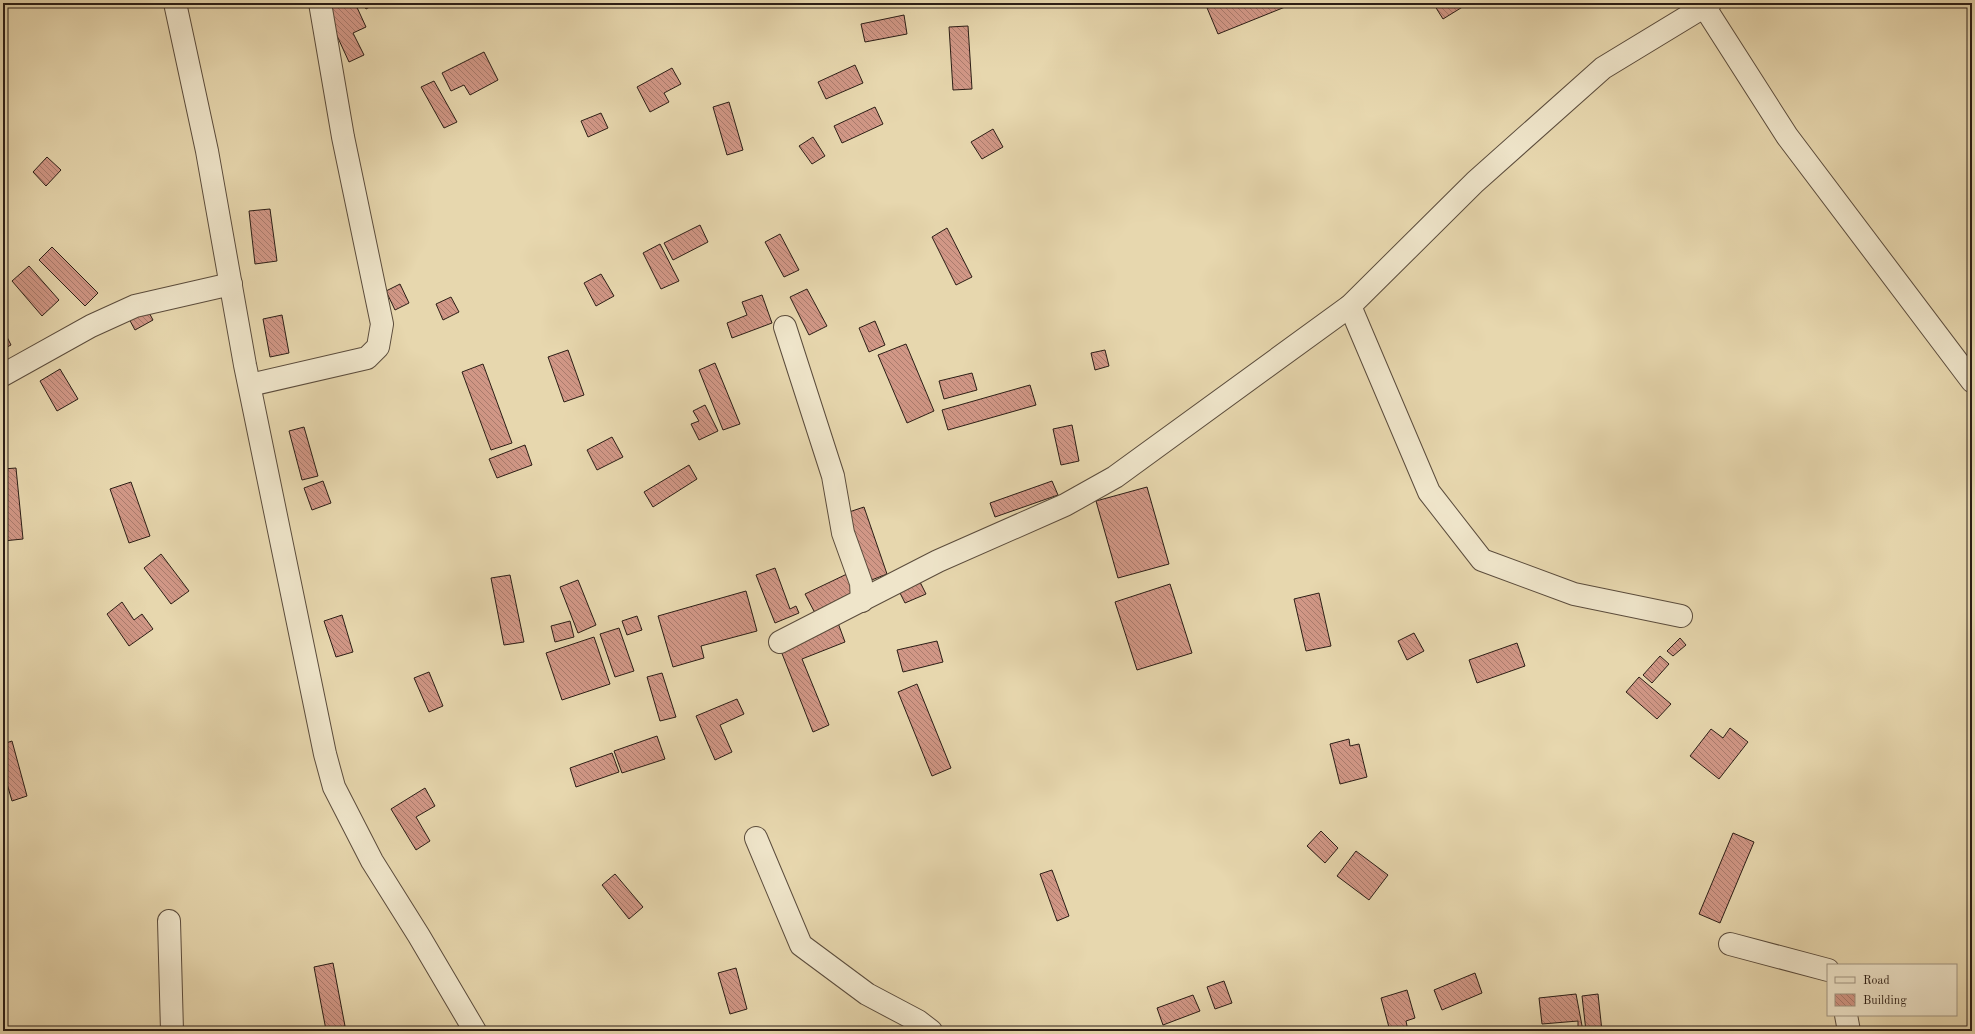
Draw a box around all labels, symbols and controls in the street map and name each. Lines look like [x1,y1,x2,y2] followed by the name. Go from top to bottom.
[1827,964,1957,1016] legend
[1863,975,1890,987] text: Road
[1863,995,1907,1007] text: Building

